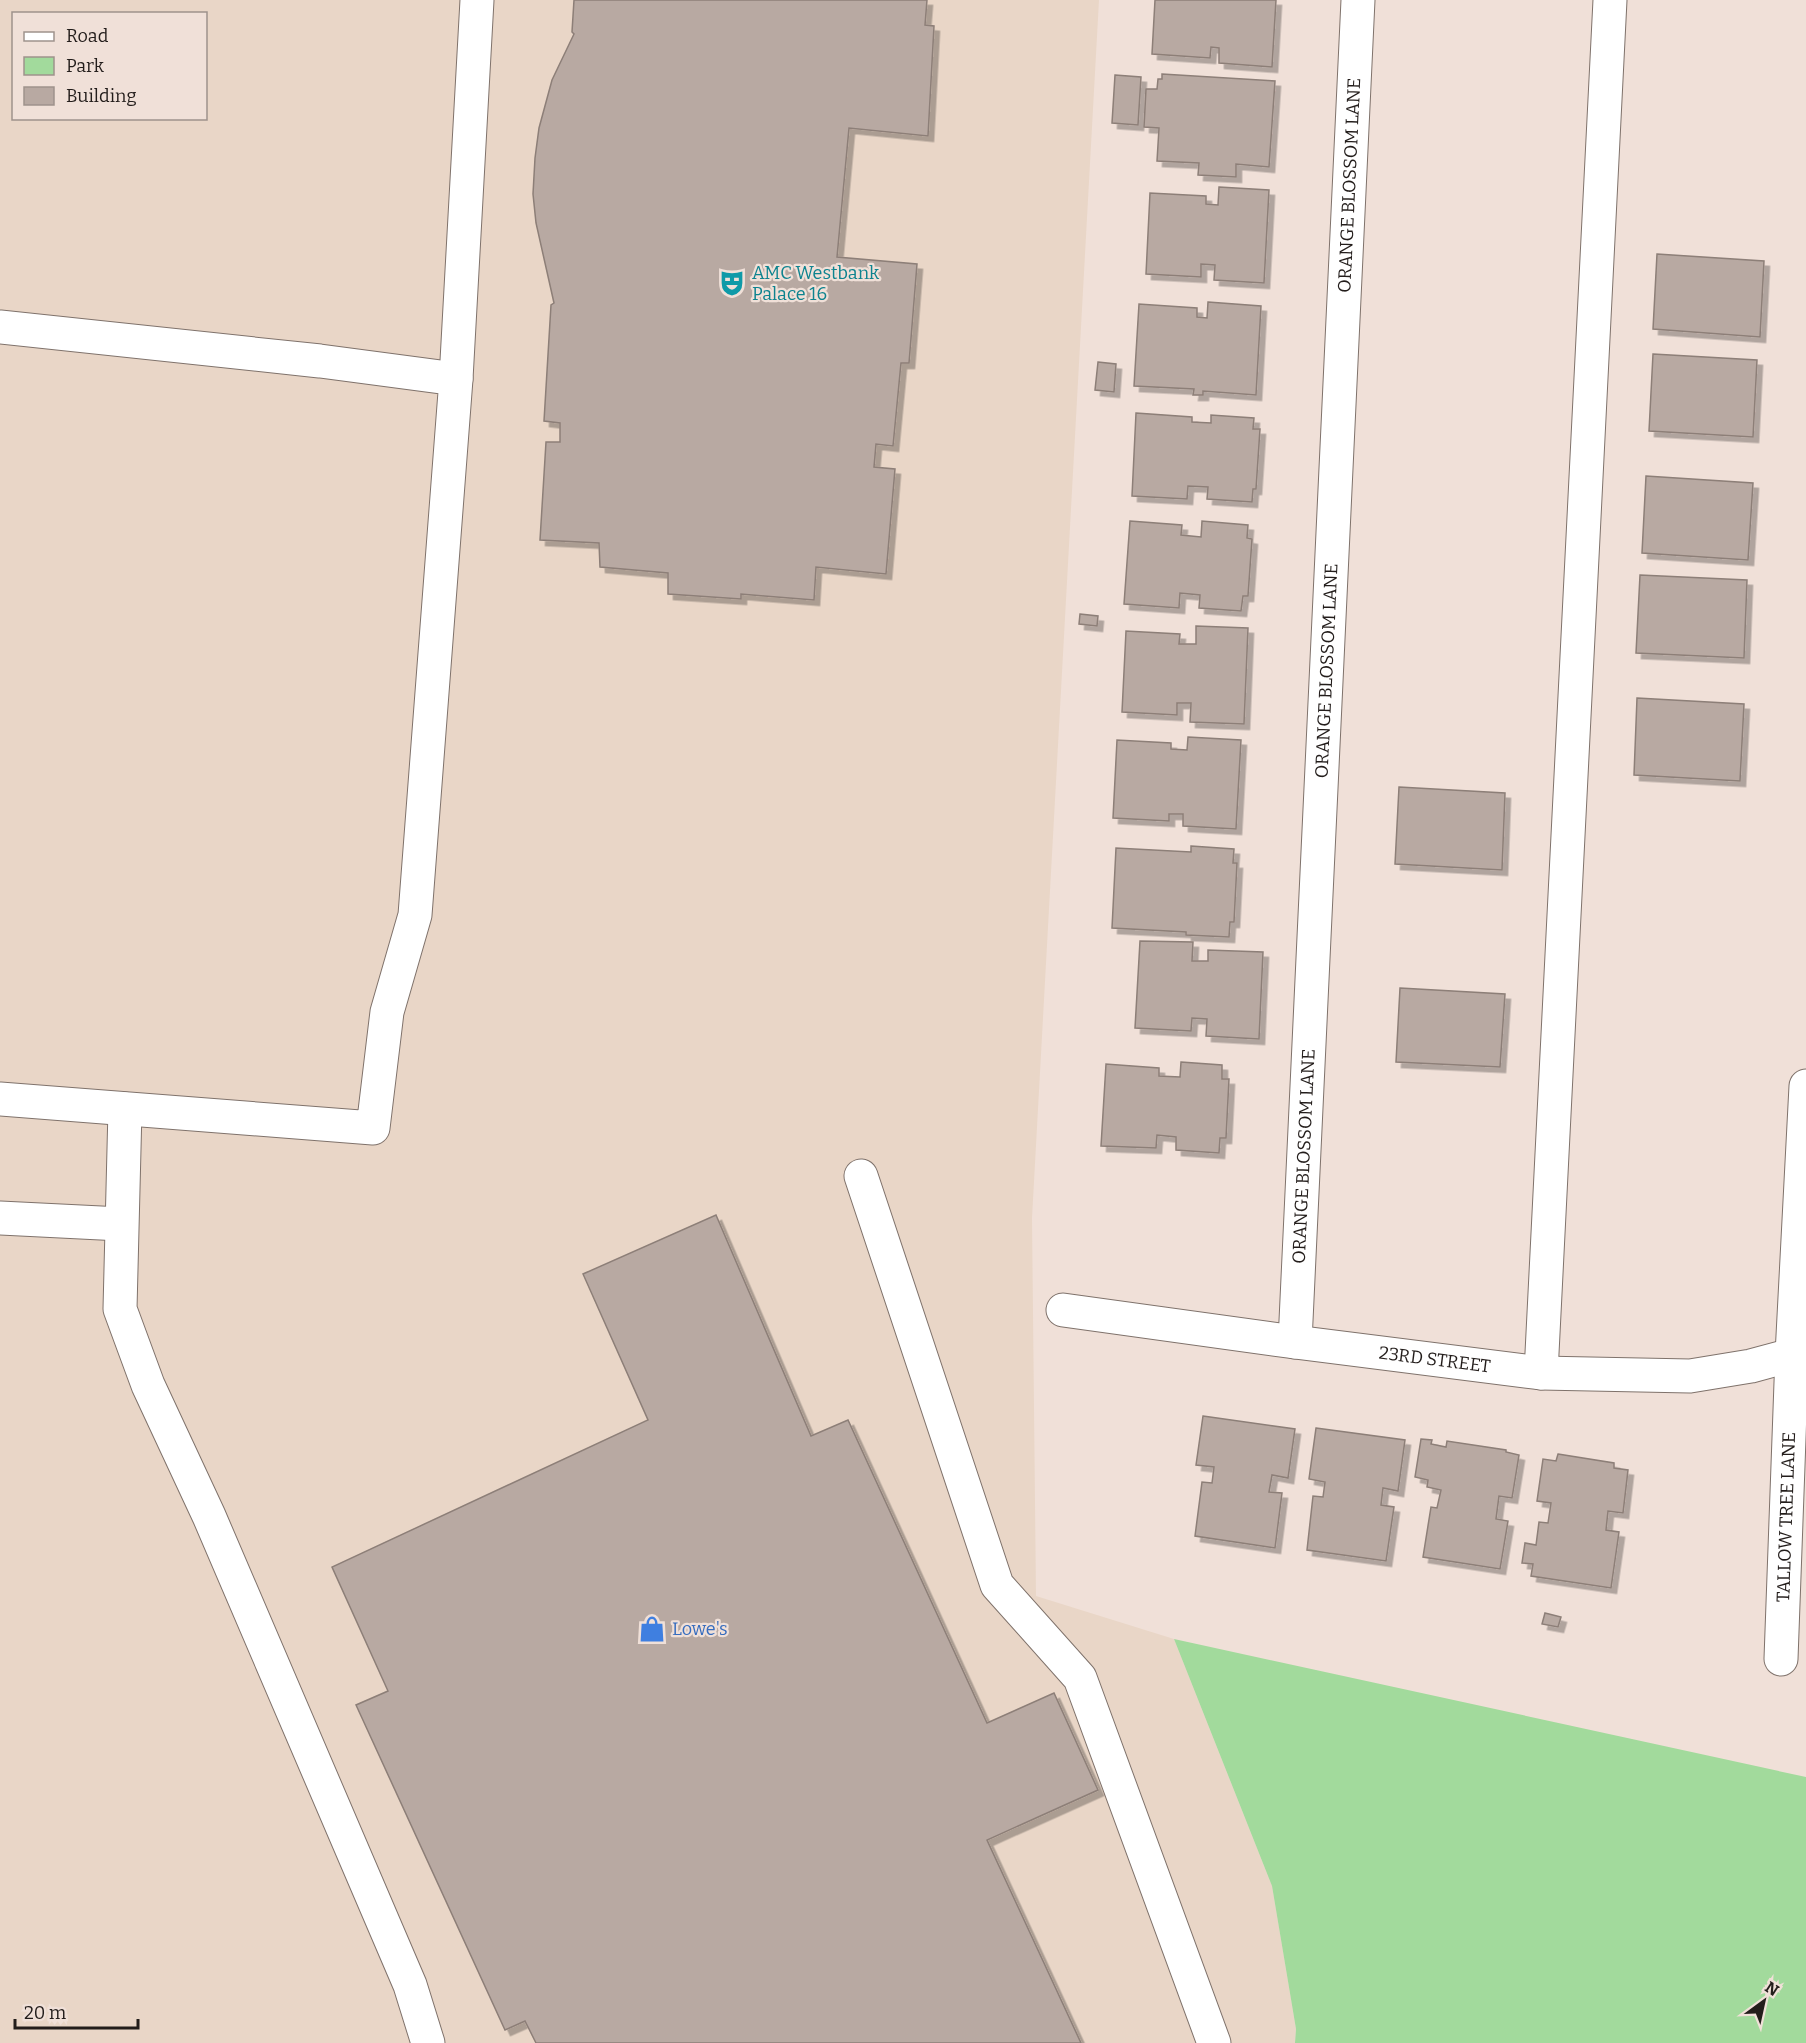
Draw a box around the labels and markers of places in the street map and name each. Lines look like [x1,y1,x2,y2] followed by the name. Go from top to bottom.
[752,262,880,305] place label: AMC Westbank Palace 16
[717,268,747,298] theatre icon: AMC Westbank Palace 16
[637,1614,667,1644] shop icon: Lowe's
[672,1618,728,1640] place label: Lowe's

